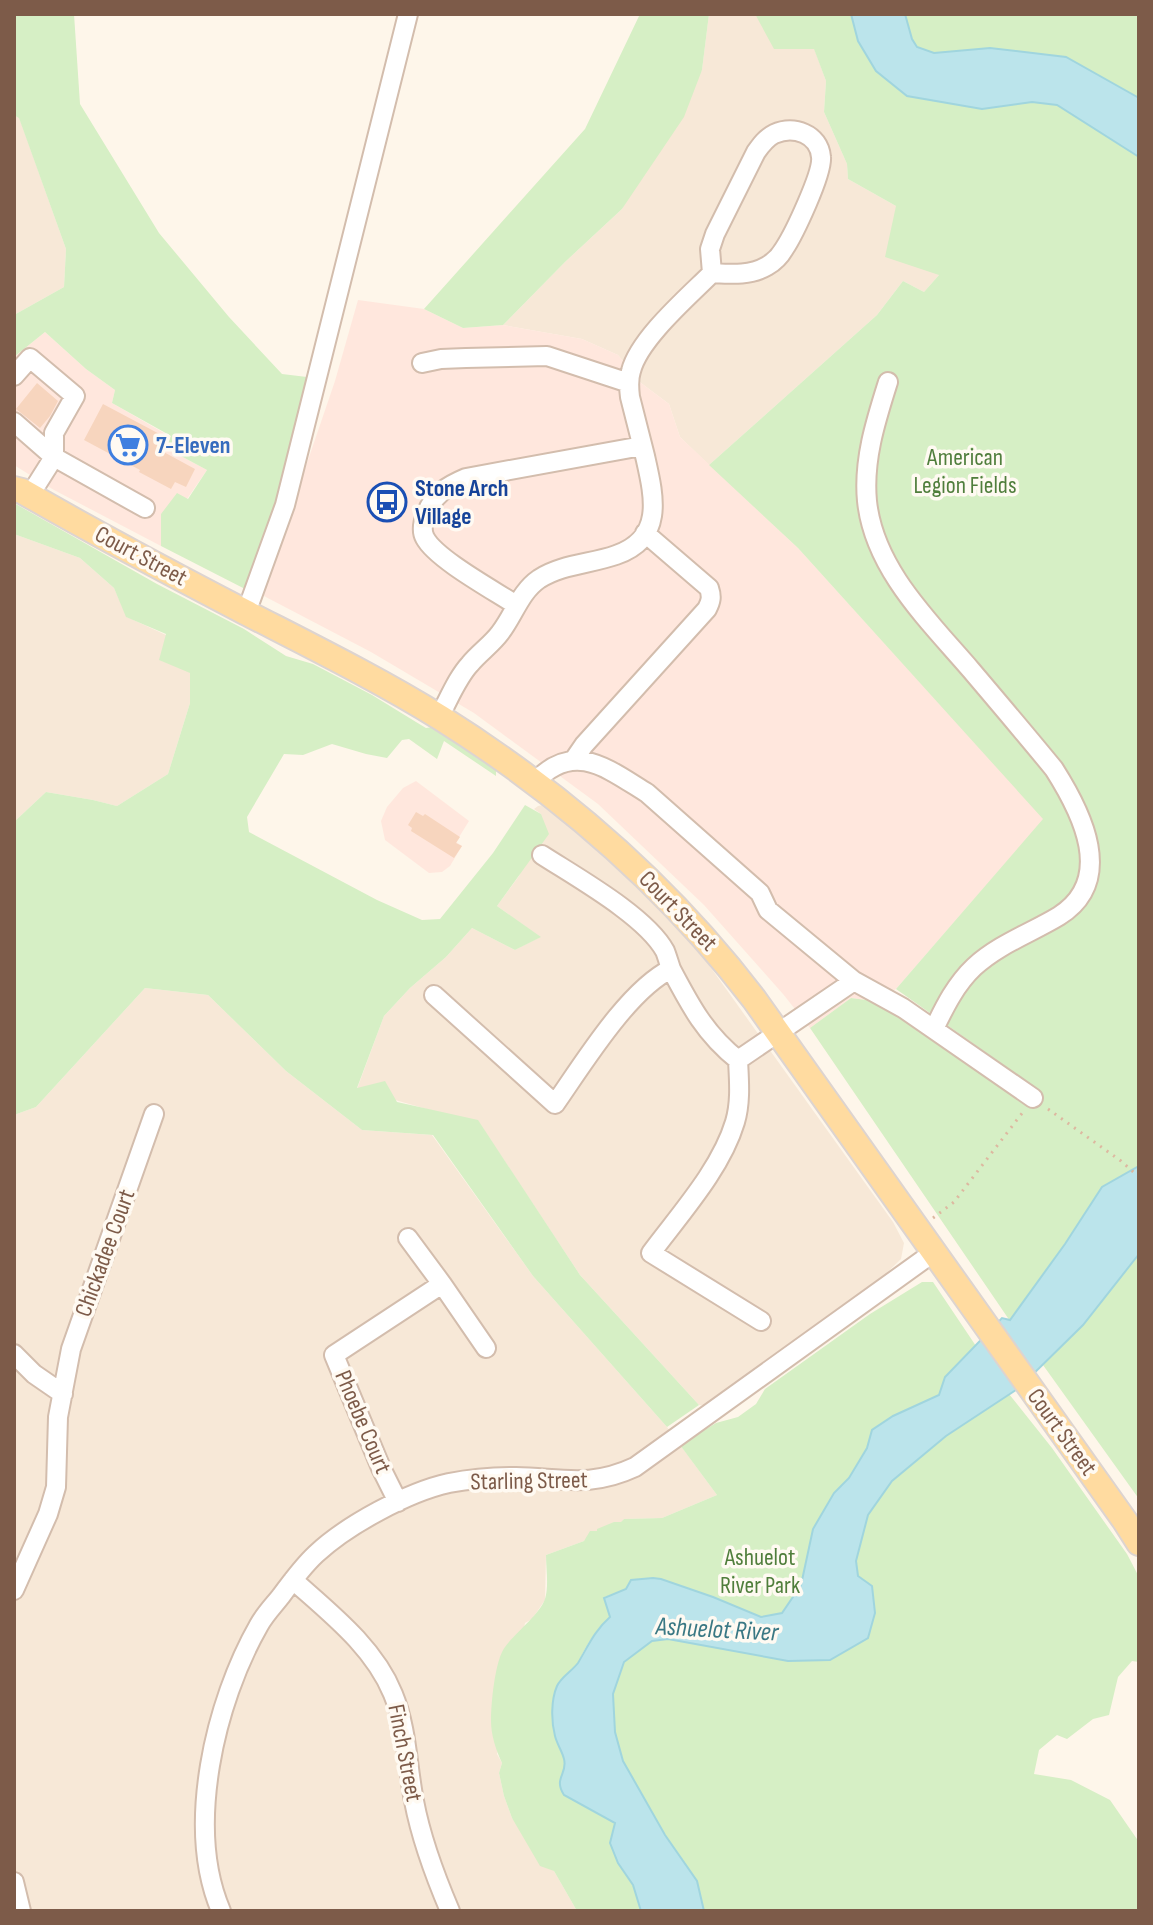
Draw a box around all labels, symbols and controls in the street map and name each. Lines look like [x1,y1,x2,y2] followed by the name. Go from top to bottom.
[107,424,149,466] supermarket icon: 7-Eleven
[156,431,230,460] place label: 7-Eleven
[913,443,1017,500] park label: American Legion Fields
[415,474,508,531] place label: Stone Arch Village
[366,481,408,523] bus stop icon: Stone Arch Village
[90,520,192,592] street label: Court Street
[633,865,723,957] street label: Court Street
[69,1185,141,1321] street label: Chickadee Court
[328,1366,398,1478] street label: Phoebe Court
[1021,1383,1103,1481] street label: Court Street
[470,1465,588,1497] street label: Starling Street
[720,1543,800,1600] park label: Ashuelot River Park
[654,1611,781,1649] water label: Ashuelot River
[381,1702,429,1804] street label: Finch Street

